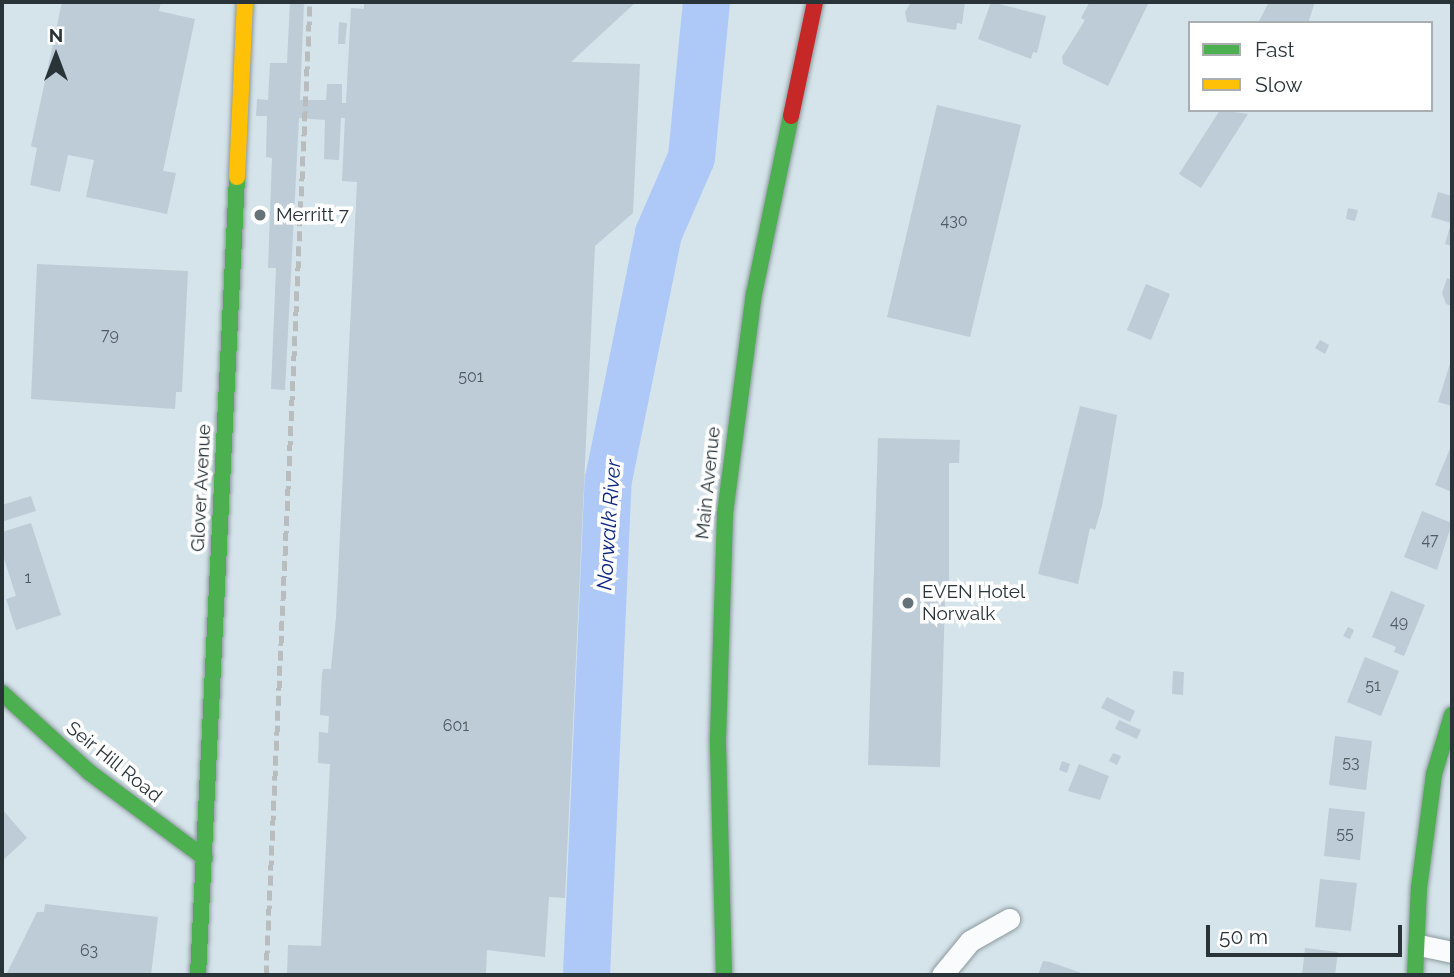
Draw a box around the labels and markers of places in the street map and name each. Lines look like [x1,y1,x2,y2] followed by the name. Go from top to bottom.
[276,204,349,226] place label: Merritt 7
[250,205,270,225] marker: Merritt 7
[922,581,1025,625] place label: EVEN Hotel Norwalk
[900,595,916,611] marker: EVEN Hotel Norwalk

